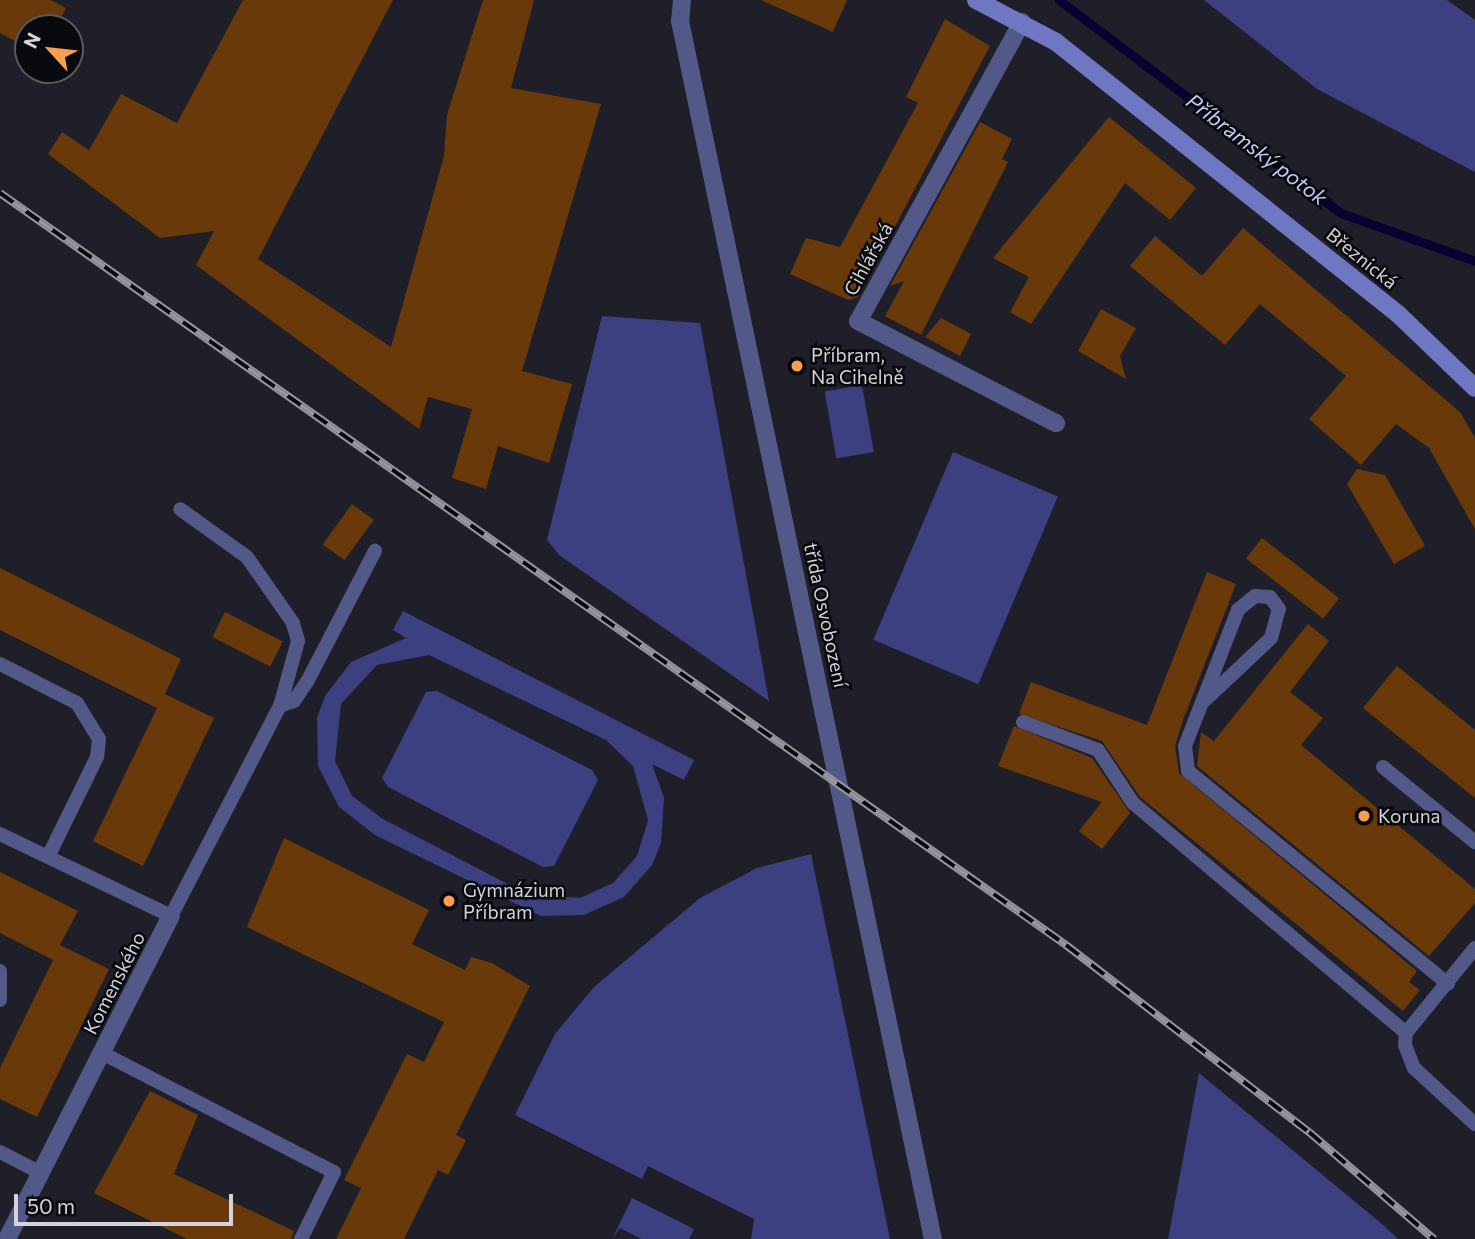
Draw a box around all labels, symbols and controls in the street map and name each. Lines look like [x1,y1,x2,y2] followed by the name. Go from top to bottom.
[14,14,84,84] north arrow
[18,29,45,52] text: N
[1182,88,1332,210] water label: Příbramský potok
[839,219,897,299] street label: Cihlářská
[1322,223,1402,293] street label: Březnická
[811,344,903,388] place label: Příbram, Na Cihelně
[789,358,805,374] marker: Příbram, Na Cihelně
[800,541,852,689] street label: třída Osvobození
[1378,805,1440,827] place label: Koruna
[1356,808,1372,824] marker: Koruna
[463,879,565,923] place label: Gymnázium Příbram
[441,893,457,909] marker: Gymnázium Příbram
[78,928,150,1038] street label: Komenského
[18,1180,236,1224] scale bar
[27,1193,75,1218] text: 50 m

